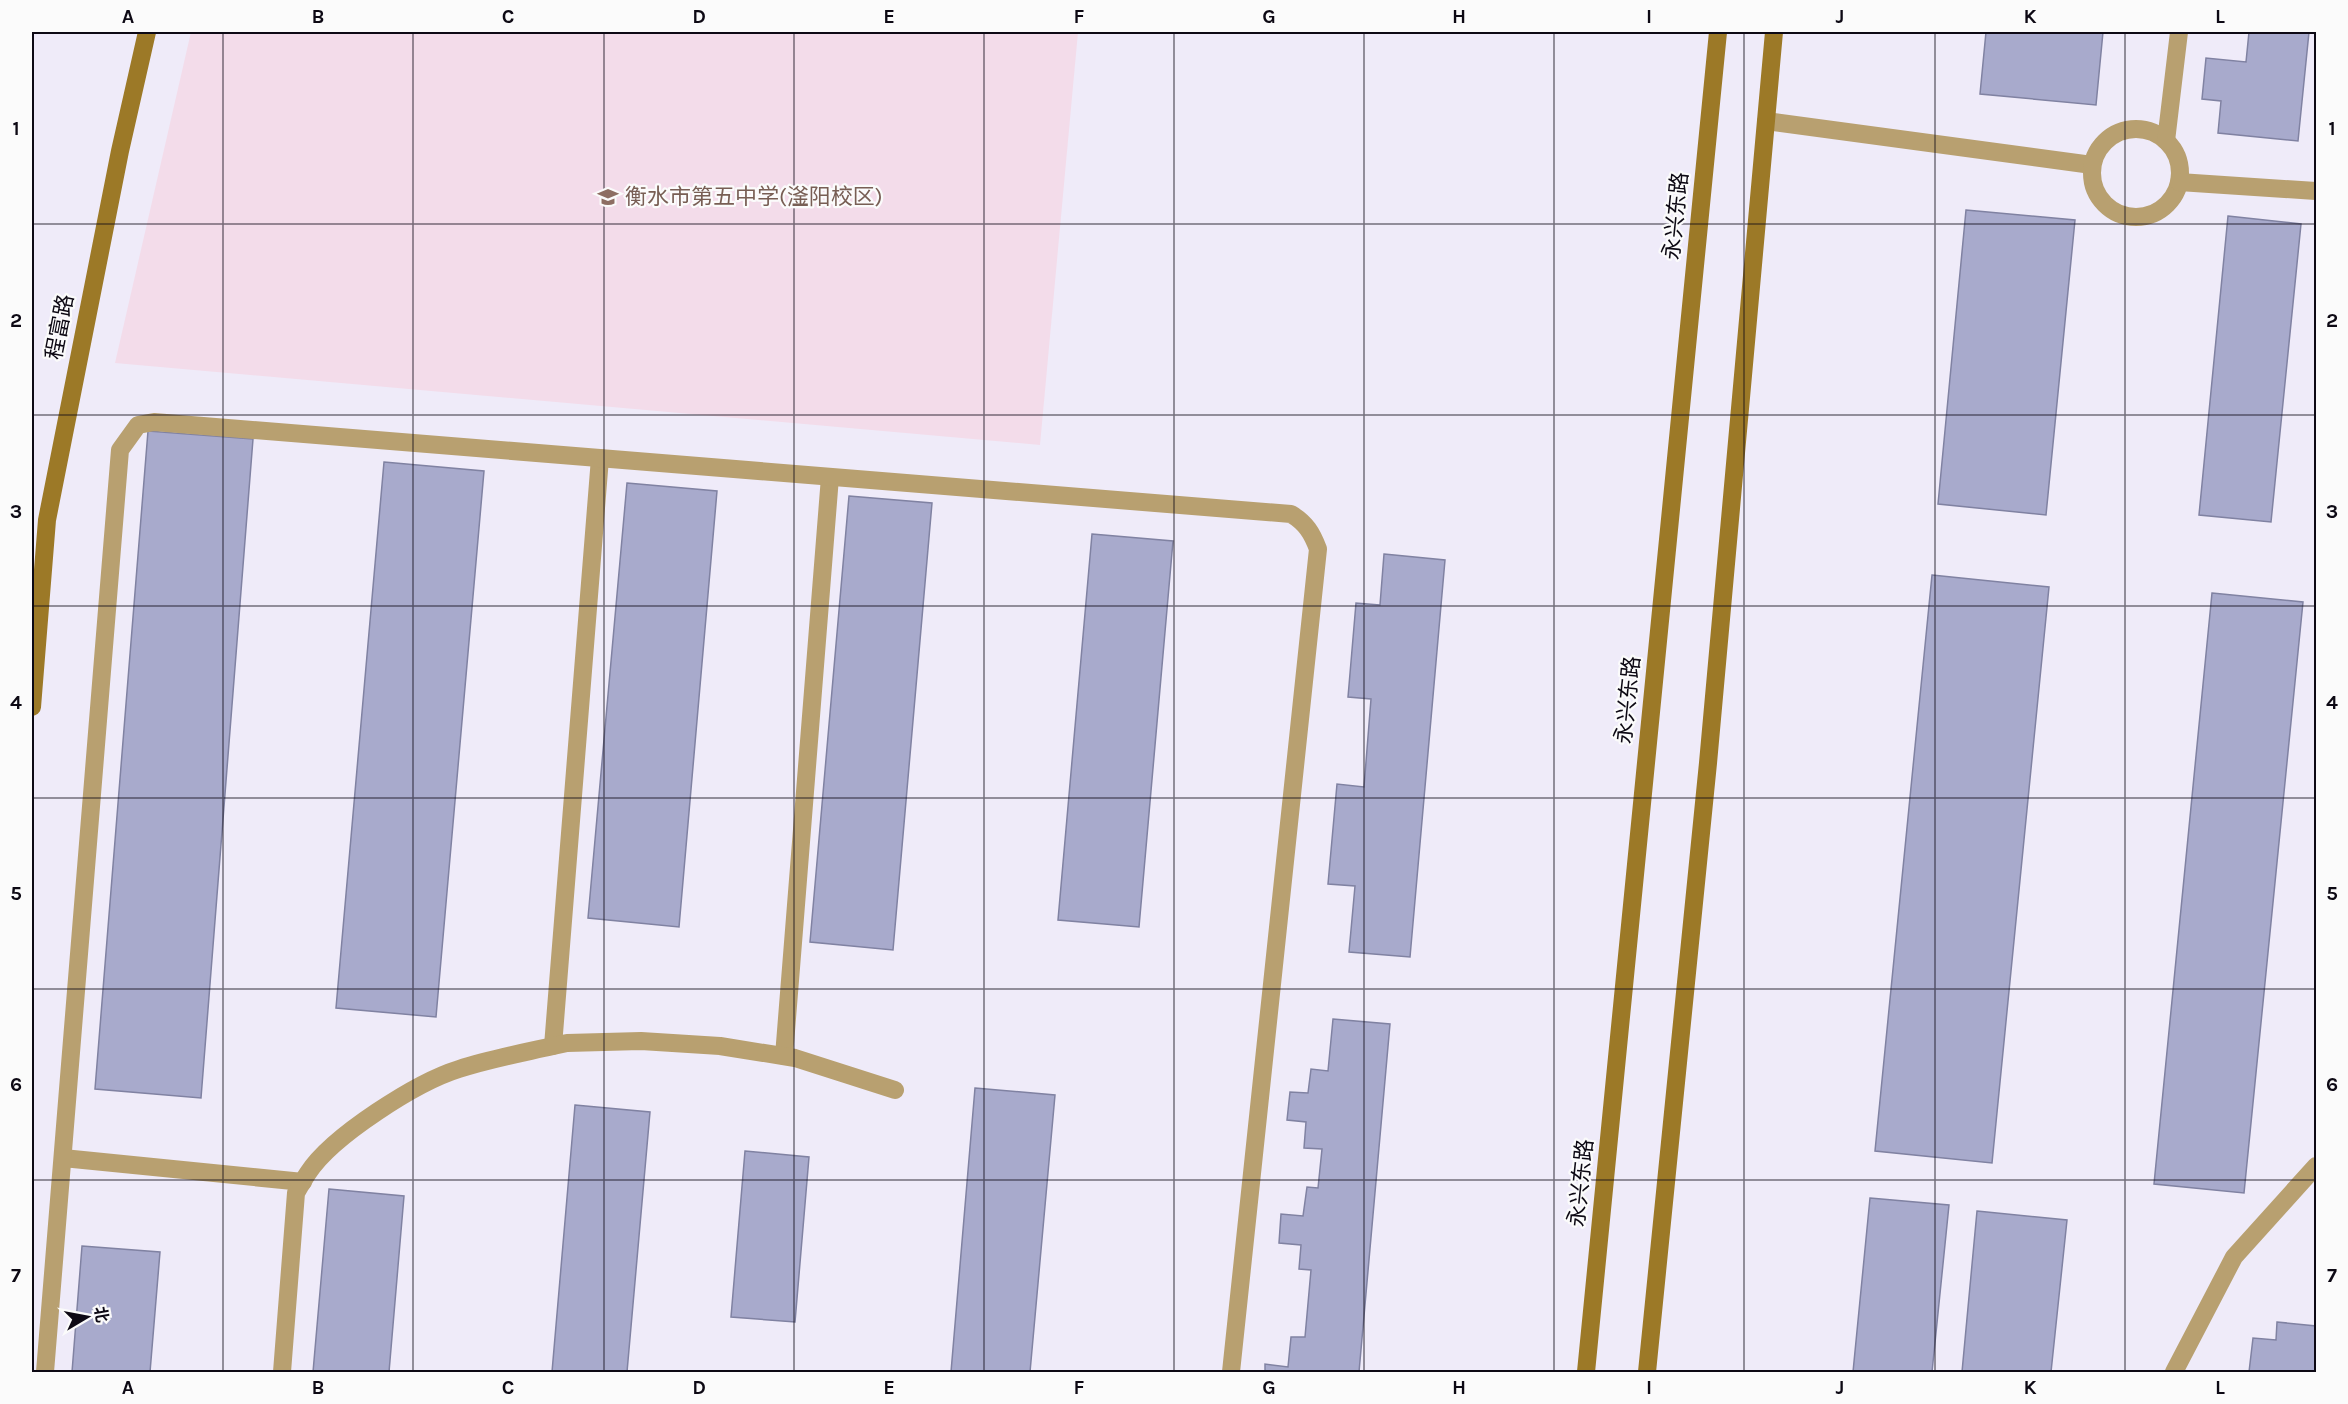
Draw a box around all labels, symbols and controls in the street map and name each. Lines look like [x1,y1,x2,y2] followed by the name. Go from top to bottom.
[122,5,135,28] text: A
[312,5,324,28] text: B
[502,5,514,28] text: C
[692,5,706,28] text: D
[883,5,895,28] text: E
[1074,5,1085,28] text: F
[1262,5,1276,28] text: G
[1452,5,1466,28] text: H
[1646,5,1652,28] text: I
[1836,5,1844,28] text: J
[2023,5,2037,28] text: K
[2215,5,2225,28] text: L
[12,117,20,140] text: 1
[2328,117,2336,140] text: 1
[1658,171,1694,261] street label: 永兴东路
[625,184,883,210] place label: 衡水市第五中学(滏阳校区)
[596,185,620,209] school or university icon: 衡水市第五中学(滏阳校区)
[41,292,79,362] street label: 程富路
[10,309,22,332] text: 2
[2326,309,2338,332] text: 2
[10,500,22,523] text: 3
[2326,500,2338,523] text: 3
[1610,655,1646,745] street label: 永兴东路
[10,691,22,714] text: 4
[2326,691,2338,714] text: 4
[10,882,22,905] text: 5
[2326,882,2338,905] text: 5
[10,1073,22,1096] text: 6
[2326,1073,2338,1096] text: 6
[1563,1138,1599,1228] street label: 永兴东路
[11,1264,21,1287] text: 7
[2327,1264,2337,1287] text: 7
[57,1287,117,1347] north arrow
[91,1305,112,1324] text: 北
[122,1376,135,1399] text: A
[312,1376,324,1399] text: B
[502,1376,514,1399] text: C
[692,1376,706,1399] text: D
[883,1376,895,1399] text: E
[1074,1376,1085,1399] text: F
[1262,1376,1276,1399] text: G
[1452,1376,1466,1399] text: H
[1646,1376,1652,1399] text: I
[1836,1376,1844,1399] text: J
[2023,1376,2037,1399] text: K
[2215,1376,2225,1399] text: L

